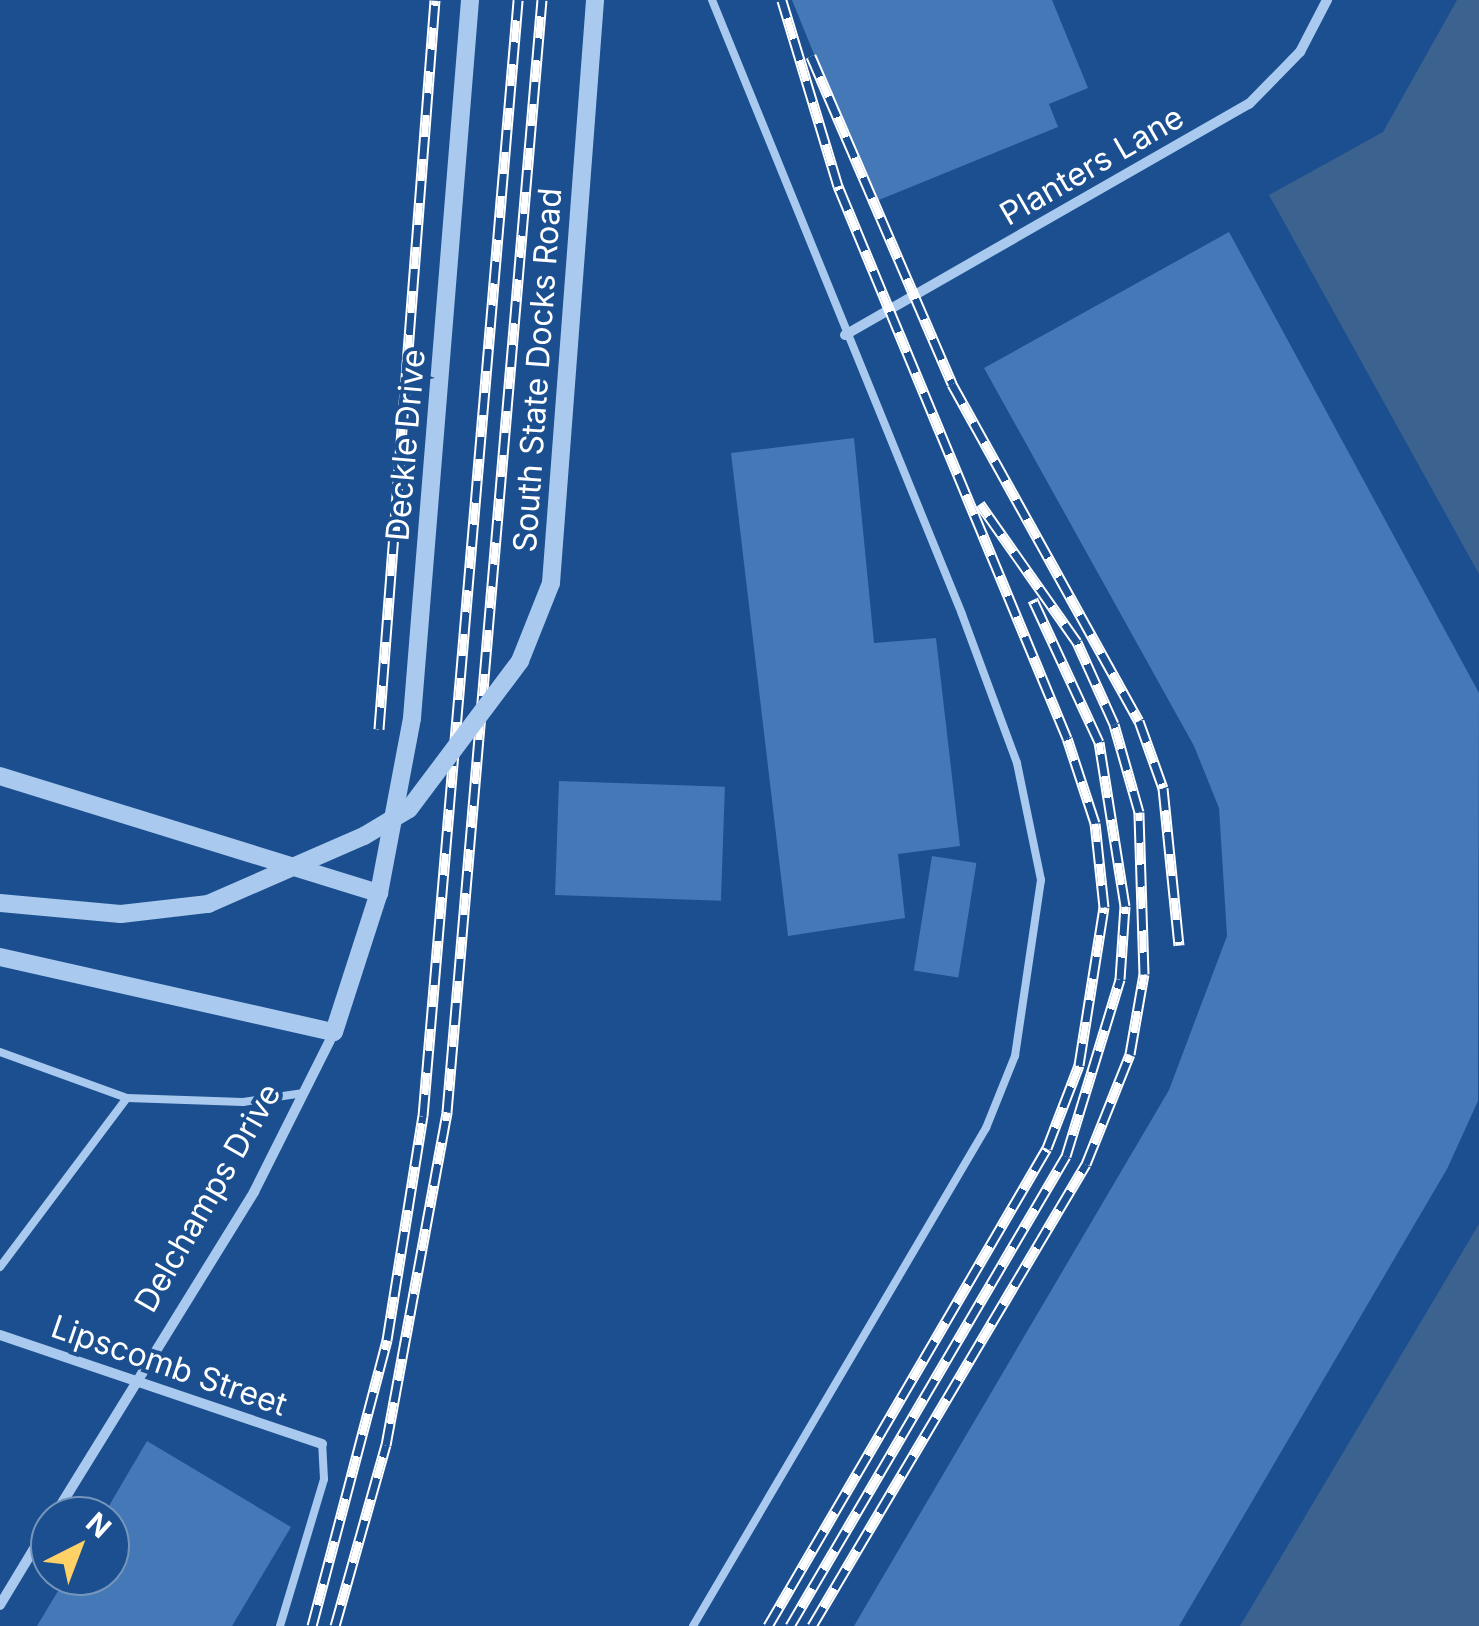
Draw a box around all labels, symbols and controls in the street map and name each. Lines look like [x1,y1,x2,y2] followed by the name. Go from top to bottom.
[993,98,1191,234] street label: Planters Lane
[506,187,570,553] street label: South State Docks Road
[378,347,434,543] street label: Deckle Drive
[127,1077,289,1319] street label: Delchamps Drive
[46,1308,292,1424] street label: Lipscomb Street
[30,1496,130,1596] north arrow
[79,1505,118,1545] text: N

